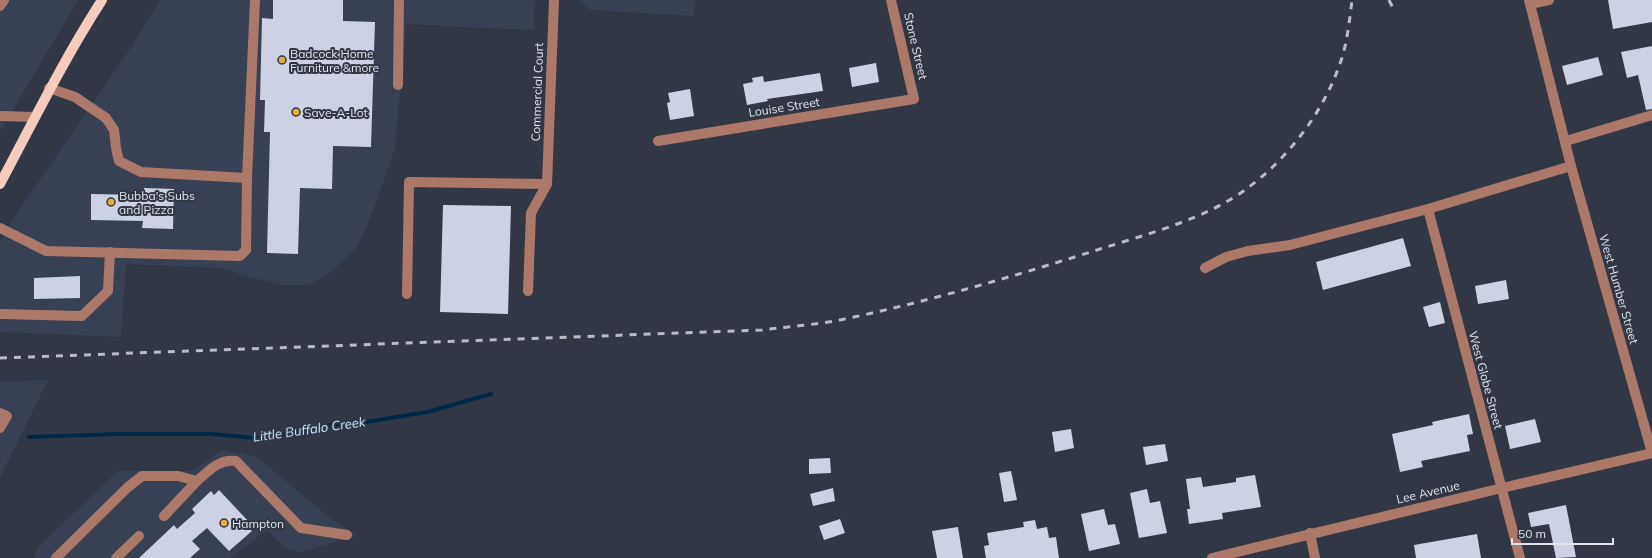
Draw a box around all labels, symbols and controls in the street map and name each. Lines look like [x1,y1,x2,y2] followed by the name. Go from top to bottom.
[901,11,931,81] street label: Stone Street
[528,42,546,142] street label: Commercial Court
[290,46,379,75] place label: Badcock Home Furniture &more
[277,55,287,65] marker: Badcock Home Furniture &more
[747,94,821,120] street label: Louise Street
[304,105,368,120] place label: Save-A-Lot
[291,107,301,117] marker: Save-A-Lot
[119,188,195,217] place label: Bubba's Subs and Pizza
[106,197,116,207] marker: Bubba's Subs and Pizza
[1596,232,1642,346] street label: West Humber Street
[1466,329,1506,431] street label: West Globe Street
[252,413,367,445] water label: Little Buffalo Creek
[1395,477,1461,507] street label: Lee Avenue
[232,516,284,531] place label: Hampton
[219,518,229,528] marker: Hampton
[1512,520,1613,546] scale bar
[1518,526,1546,541] text: 50 m

